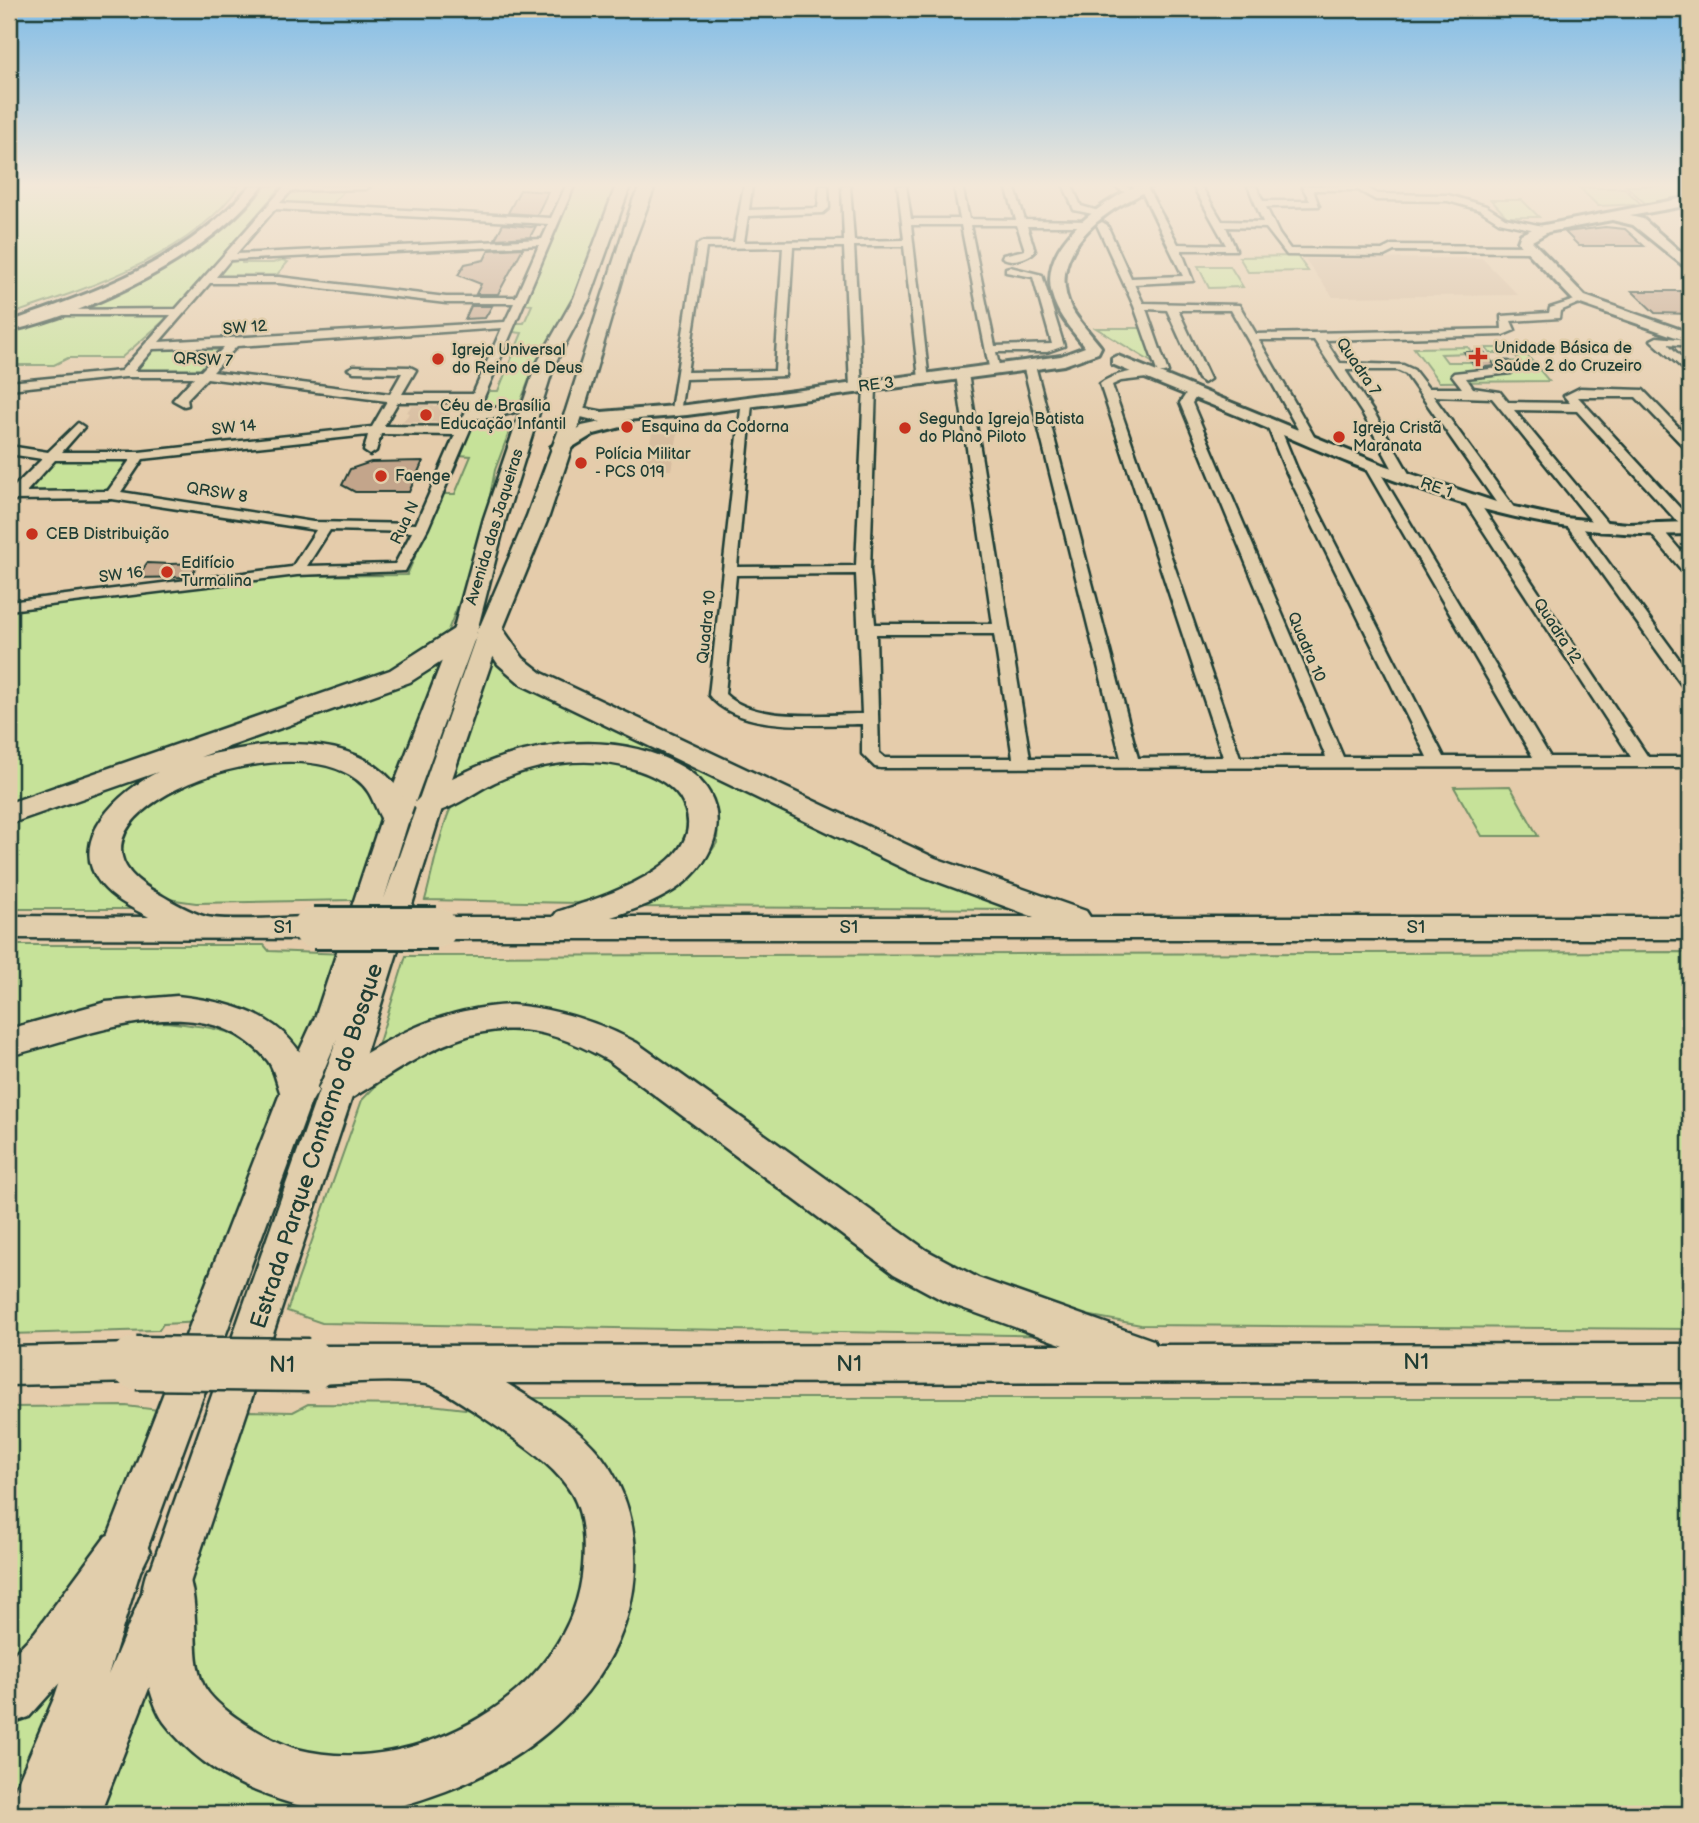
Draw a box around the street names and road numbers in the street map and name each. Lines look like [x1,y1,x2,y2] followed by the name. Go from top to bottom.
[222,317,268,339] street label: SW 12
[1332,334,1384,400] street label: Quadra 7
[173,349,234,371] street label: QRSW 7
[857,373,895,397] street label: RE 3
[211,416,257,440] street label: SW 14
[462,447,528,607] street label: Avenida das Jaqueiras
[1418,474,1454,502] street label: RE 1
[185,479,249,507] street label: QRSW 8
[387,498,423,548] street label: Rua N
[98,563,144,587] street label: SW 16
[694,589,720,665] street label: Quadra 10
[1529,595,1585,668] street label: Quadra 12
[1283,609,1329,685] street label: Quadra 10
[274,916,292,939] street label: S1
[840,916,858,939] street label: S1
[1407,916,1425,939] street label: S1
[245,960,389,1332] street label: Estrada Parque Contorno do Bosque
[1403,1348,1429,1376] street label: N1
[836,1350,862,1378] street label: N1
[269,1351,295,1379] street label: N1

